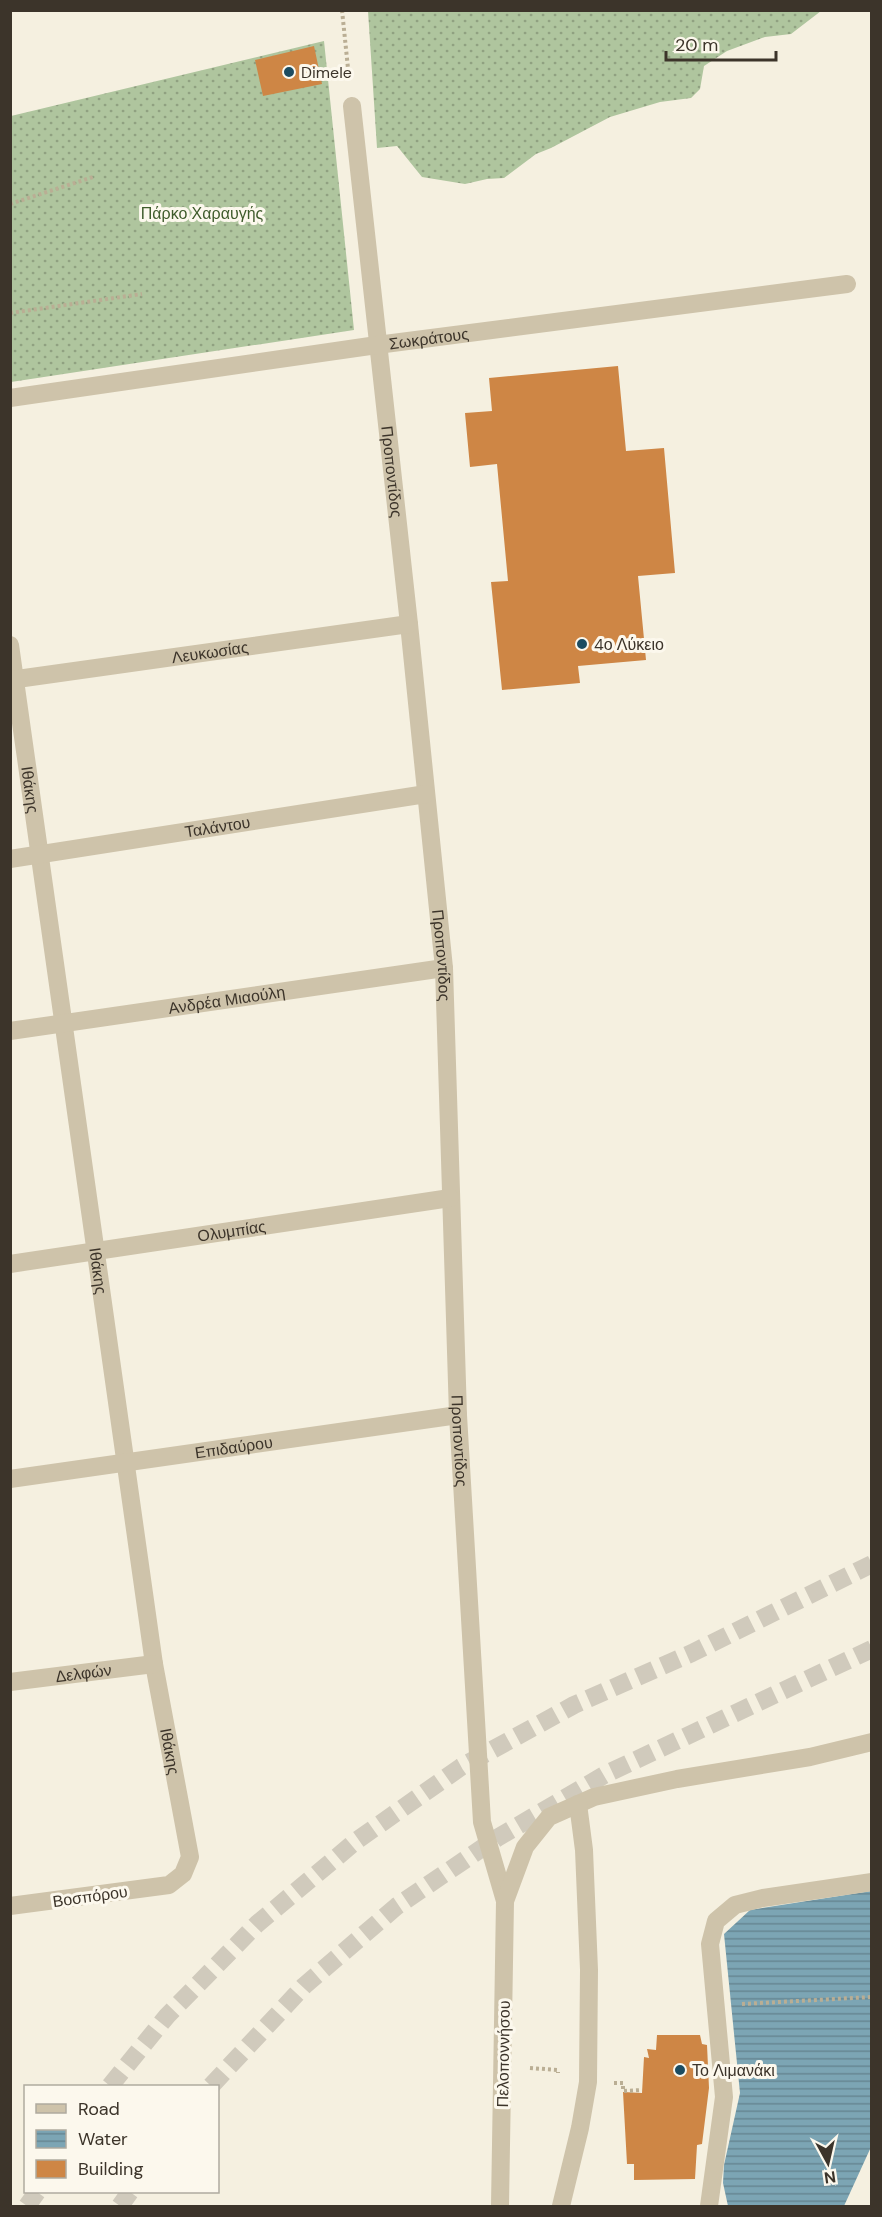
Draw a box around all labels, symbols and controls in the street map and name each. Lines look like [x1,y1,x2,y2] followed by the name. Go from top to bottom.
[666,24,776,62] scale bar
[675,33,718,57] text: 20 m
[301,62,352,83] place label: Dimele
[282,65,296,79] marker: Dimele
[141,203,264,224] park label: Πάρκο Χαραυγής
[388,323,470,354] street label: Σωκράτους
[376,425,407,519] street label: Προποντίδος
[594,634,664,655] place label: 4ο Λύκειο
[170,637,250,668] street label: Λευκωσίας
[575,637,589,651] marker: 4ο Λύκειο
[16,765,44,815] street label: Ιθάκης
[183,812,252,843] street label: Ταλάντου
[427,908,455,1002] street label: Προποντίδος
[167,981,287,1019] street label: Ανδρέα Μιαούλη
[196,1216,268,1247] street label: Ολυμπίας
[84,1246,112,1296] street label: Ιθάκης
[446,1394,472,1488] street label: Προποντίδος
[194,1432,274,1463] street label: Επιδαύρου
[54,1659,113,1687] street label: Δελφών
[155,1726,185,1777] street label: Ιθάκης
[51,1881,129,1912] street label: Βοσπόρου
[492,2000,515,2108] street label: Πελοποννήσου
[692,2060,775,2081] place label: Το Λιμανάκι
[673,2063,687,2077] marker: Το Λιμανάκι
[24,2085,219,2193] legend
[78,2097,120,2121] text: Road
[78,2127,128,2151] text: Water
[798,2133,858,2193] north arrow
[78,2157,143,2181] text: Building
[823,2166,837,2189] text: N

